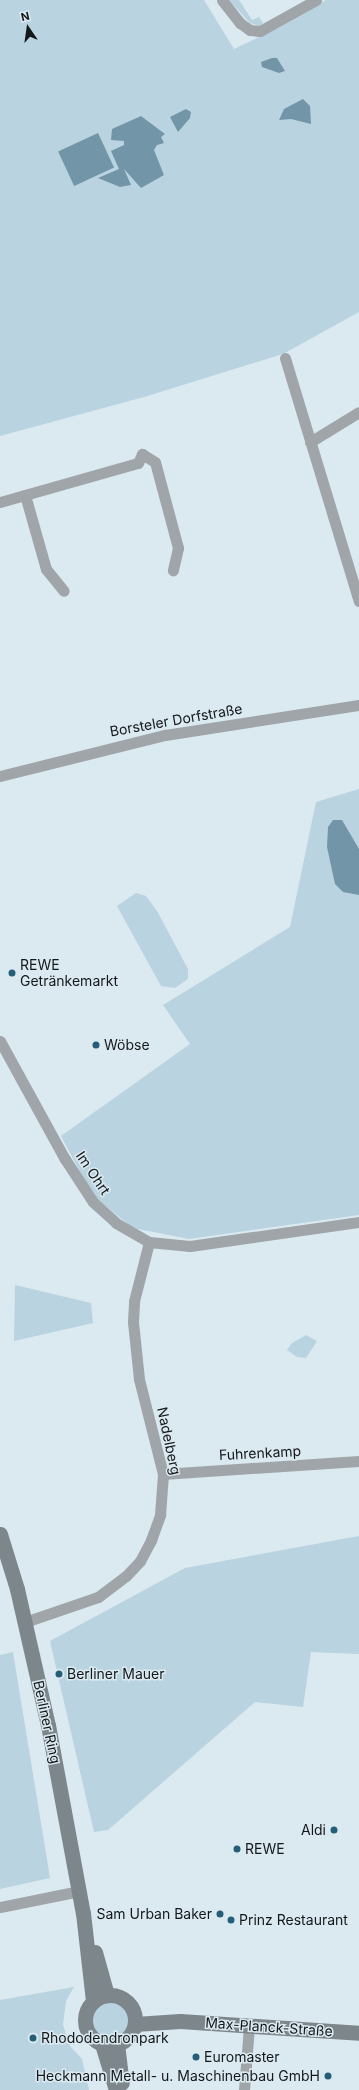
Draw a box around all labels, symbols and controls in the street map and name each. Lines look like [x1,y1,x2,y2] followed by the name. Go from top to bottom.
[8,8,48,48] north arrow
[20,9,31,24] text: N
[108,700,244,740] street label: Borsteler Dorfstraße
[20,957,118,990] place label: REWE Getränkemarkt
[7,968,17,978] marker: REWE Getränkemarkt
[104,1037,150,1053] place label: Wöbse
[91,1040,101,1050] marker: Wöbse
[72,1148,114,1198] street label: Im Ohrt
[154,1406,184,1476] street label: Nadelberg
[219,1442,301,1464] street label: Fuhrenkamp
[67,1666,164,1682] place label: Berliner Mauer
[54,1669,64,1679] marker: Berliner Mauer
[30,1679,64,1765] street label: Berliner Ring
[301,1822,326,1838] place label: Aldi
[329,1825,339,1835] marker: Aldi
[245,1841,285,1857] place label: REWE
[232,1844,242,1854] marker: REWE
[96,1906,212,1922] place label: Sam Urban Baker
[215,1909,225,1919] marker: Sam Urban Baker
[239,1912,348,1928] place label: Prinz Restaurant
[226,1915,236,1925] marker: Prinz Restaurant
[205,2014,333,2040] street label: Max-Planck-Straße
[41,2030,169,2046] place label: Rhododendronpark
[28,2033,38,2043] marker: Rhododendronpark
[204,2049,280,2065] place label: Euromaster
[191,2052,201,2062] marker: Euromaster
[36,2068,320,2084] place label: Heckmann Metall- u. Maschinenbau GmbH
[323,2071,333,2081] marker: Heckmann Metall- u. Maschinenbau GmbH

